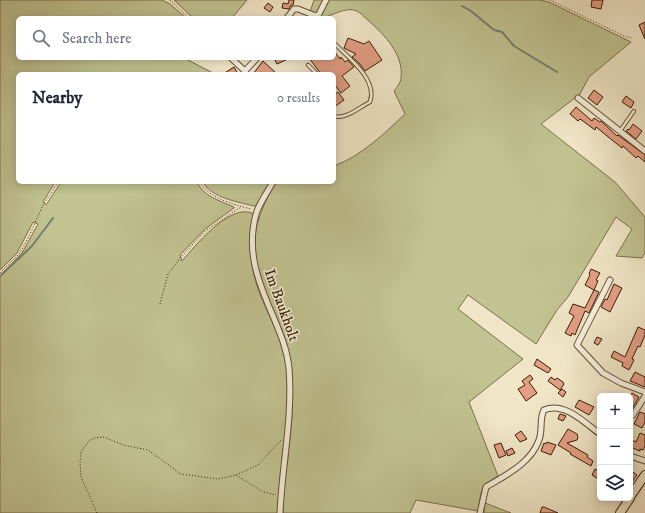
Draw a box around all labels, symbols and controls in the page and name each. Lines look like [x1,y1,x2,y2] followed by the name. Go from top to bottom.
[16,16,336,60] search box
[30,27,52,49] icon: search
[62,29,131,48] text: Search here
[32,87,82,109] text: Nearby
[277,90,320,106] text: 0 results
[260,266,303,344] street label: Im Baukholt
[597,393,633,501] map controls
[597,393,633,429] button: +
[597,429,633,465] button: −
[597,465,633,501] button: layers

